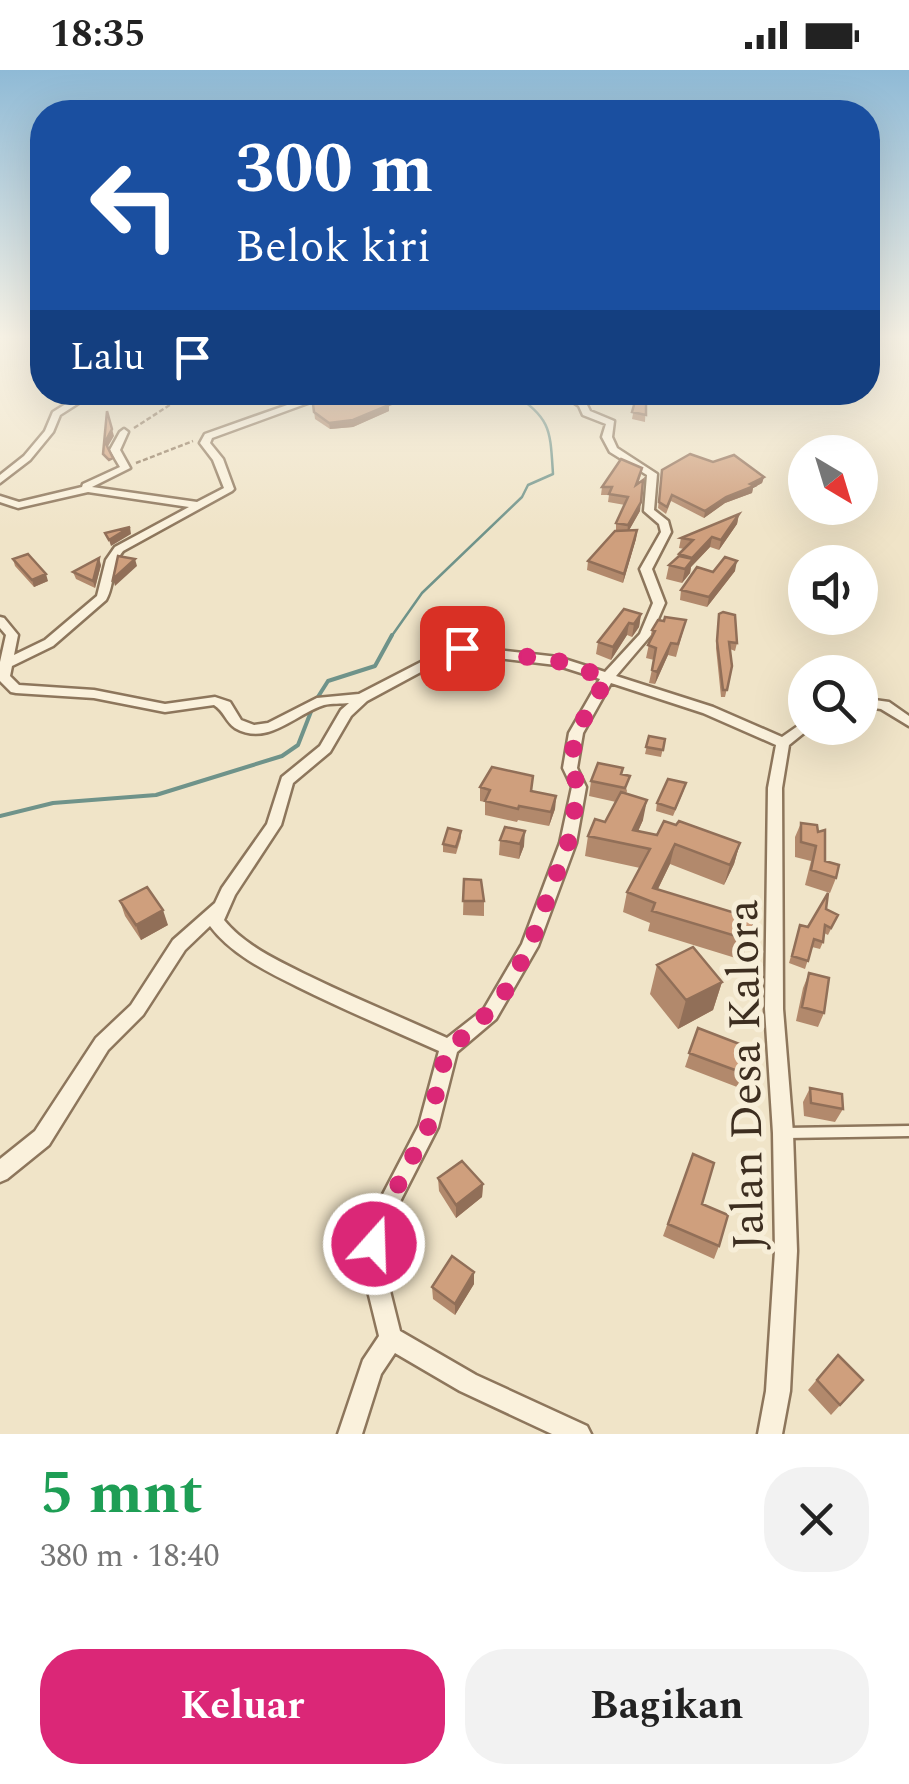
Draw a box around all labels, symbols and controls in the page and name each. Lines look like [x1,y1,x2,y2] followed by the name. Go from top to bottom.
[50,6,145,64] text: 18:35
[235,117,433,223] text: 300 m
[70,140,200,270] icon: left
[235,213,431,282] text: Belok kiri
[70,329,145,387] text: Lalu
[165,330,220,385] icon: arrive
[788,435,878,525] north arrow
[788,435,878,745] map controls
[788,545,878,635] button: sound
[420,606,505,691] pin
[435,621,490,676] icon: arrive
[788,655,878,745] button: search
[709,899,784,1251] street label: Jalan Desa Kalora
[322,1192,426,1296] position arrow
[40,1448,203,1540] text: 5 mnt
[764,1467,869,1572] button: close
[40,1532,220,1581] text: 380 m · 18:40
[40,1649,445,1764] button: Keluar
[465,1649,869,1764] button: Bagikan

